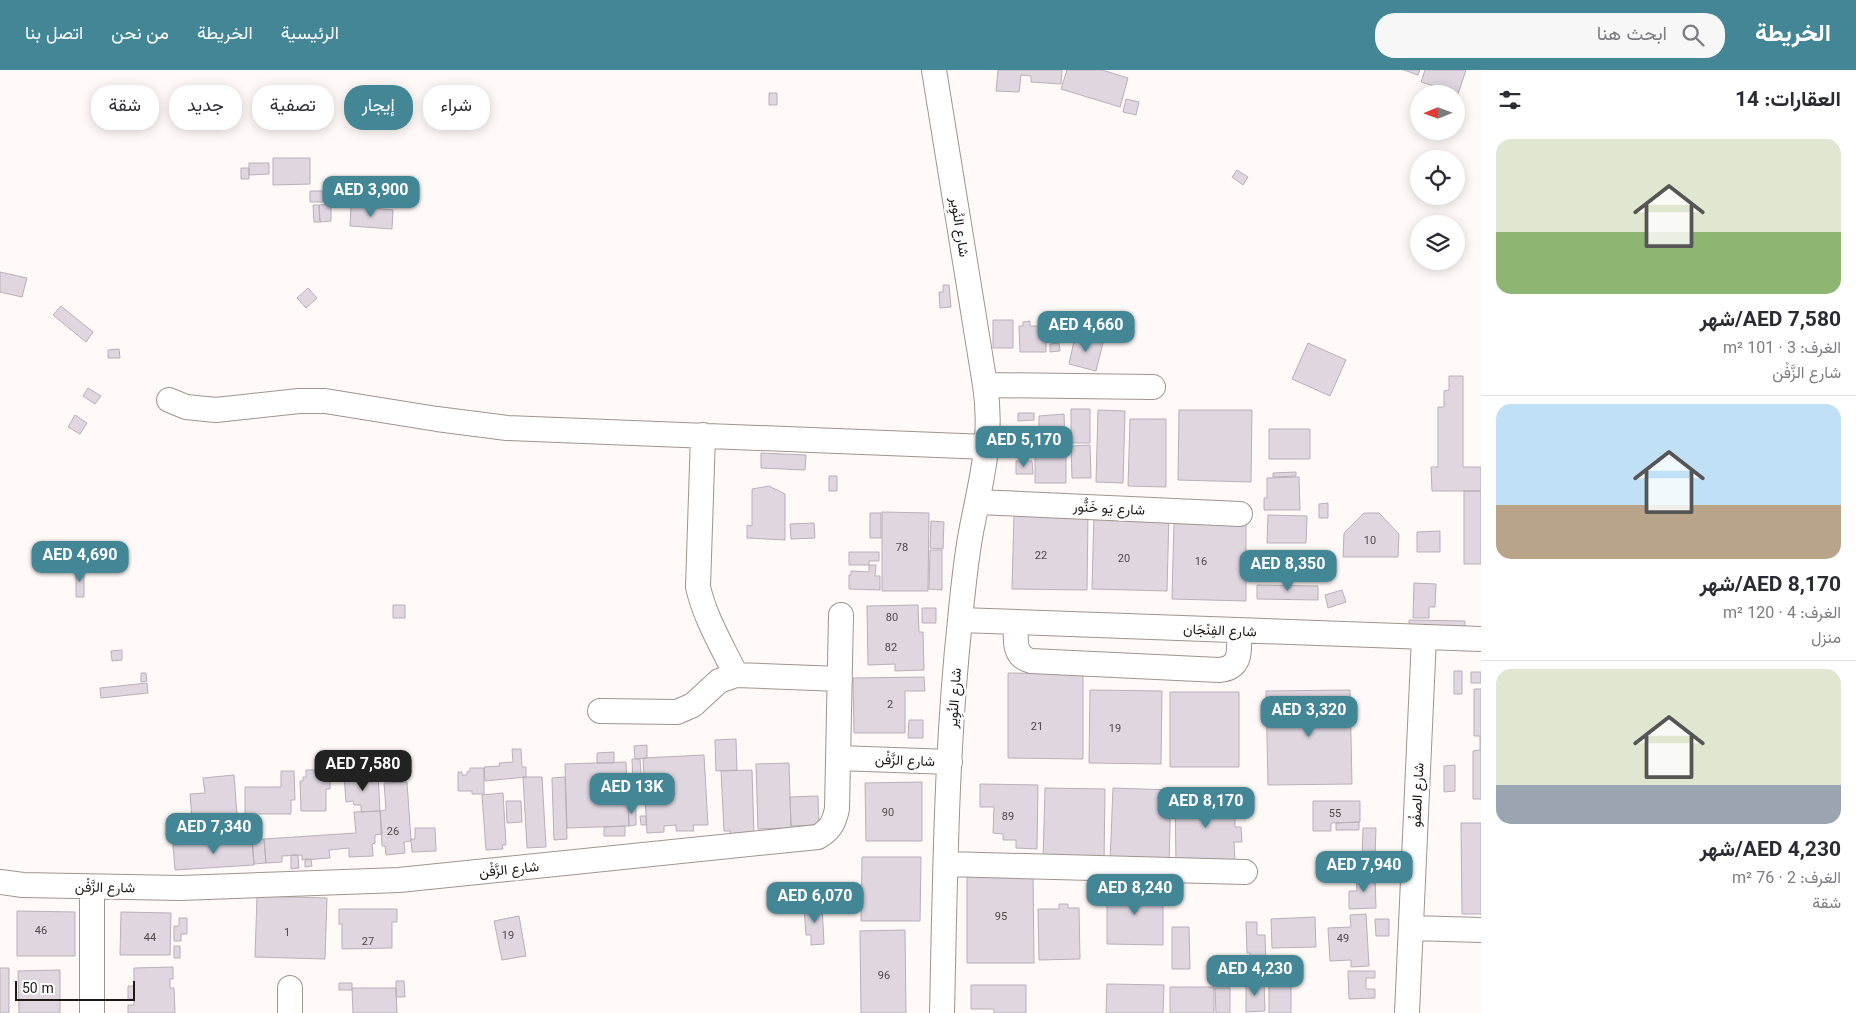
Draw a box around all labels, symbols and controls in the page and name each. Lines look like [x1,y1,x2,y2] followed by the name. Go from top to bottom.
[1375,13,1725,58] search box
[1755,16,1831,54] text: الخريطة
[25,21,83,49] text: اتصل بنا
[111,21,169,49] text: من نحن
[197,21,253,49] text: الخريطة
[281,21,339,49] text: الرئيسية
[1597,21,1667,50] text: ابحث هنا
[1679,21,1707,49] icon: search
[1735,84,1841,117] text: العقارات: 14
[91,85,159,130] chip: شقة
[169,85,242,130] chip: جديد
[252,85,334,130] chip: تصفية
[344,85,413,130] chip: إيجار
[423,85,490,130] chip: شراء
[1410,85,1465,140] north arrow
[1410,85,1465,270] map controls
[1496,86,1524,114] icon: filters
[1410,150,1465,205] button: locate
[1624,171,1714,261] icon: home
[314,176,428,218] pin: AED 3,900
[334,179,408,204] text: AED 3,900
[942,195,974,259] street label: شارع النُوِير
[1410,215,1465,270] button: layers
[1699,304,1841,337] text: AED 7,580/شهر
[1029,310,1143,353] pin: AED 4,660
[1049,314,1123,339] text: AED 4,660
[1723,337,1841,362] text: الغرف: 3 · 101 m²
[1772,362,1841,387] text: شارع الزَّفْن
[967,426,1081,468] pin: AED 5,170
[987,429,1061,454] text: AED 5,170
[1624,437,1714,527] icon: home
[1071,497,1145,523] street label: شارع يَو خَنُّور
[1364,533,1376,550] house number: 10
[23,540,137,583] pin: AED 4,690
[896,540,908,557] house number: 78
[43,544,117,569] text: AED 4,690
[1035,548,1047,565] house number: 22
[1231,550,1345,592] pin: AED 8,350
[1118,551,1130,568] house number: 20
[1251,553,1325,578] text: AED 8,350
[1195,554,1207,571] house number: 16
[1699,569,1841,602] text: AED 8,170/شهر
[1723,602,1841,627] text: الغرف: 4 · 120 m²
[886,610,898,627] house number: 80
[1183,620,1257,644] street label: شارع الفِنْجَان
[1811,627,1841,652] text: منزل
[885,640,897,657] house number: 82
[943,667,969,730] street label: شارع النُوِير
[1252,696,1366,738] pin: AED 3,320
[887,697,893,714] house number: 2
[1272,699,1346,724] text: AED 3,320
[1624,702,1714,792] icon: home
[1031,719,1043,736] house number: 21
[1109,721,1121,738] house number: 19
[874,749,935,774] street label: شارع الزَّفْن
[306,750,420,792] pin: AED 7,580
[326,753,400,778] text: AED 7,580
[1406,762,1432,828] street label: شارع الصفُو
[586,772,678,815] pin: AED 13K
[601,776,663,801] text: AED 13K
[1149,786,1263,829] pin: AED 8,170
[1169,790,1243,815] text: AED 8,170
[882,805,894,822] house number: 90
[1329,806,1341,823] house number: 55
[1002,809,1014,826] house number: 89
[157,812,271,855] pin: AED 7,340
[177,816,251,841] text: AED 7,340
[387,824,399,841] house number: 26
[1699,834,1841,867] text: AED 4,230/شهر
[1307,850,1421,893] pin: AED 7,940
[1327,854,1401,879] text: AED 7,940
[478,856,540,885] street label: شارع الزَّفْن
[1732,867,1841,892] text: الغرف: 2 · 76 m²
[1078,874,1192,916] pin: AED 8,240
[75,877,135,901] street label: شارع الزَّفْن
[1098,877,1172,902] text: AED 8,240
[758,882,872,924] pin: AED 6,070
[778,885,852,910] text: AED 6,070
[1812,892,1841,917] text: شقة
[995,909,1007,926] house number: 95
[35,923,47,940] house number: 46
[284,925,290,942] house number: 1
[502,928,514,945] house number: 19
[144,930,156,947] house number: 44
[1337,931,1349,948] house number: 49
[362,934,374,951] house number: 27
[1198,954,1312,997] pin: AED 4,230
[1218,958,1292,983] text: AED 4,230
[878,968,890,985] house number: 96
[15,978,135,1001] scale bar
[22,979,54,1001] text: 50 m

